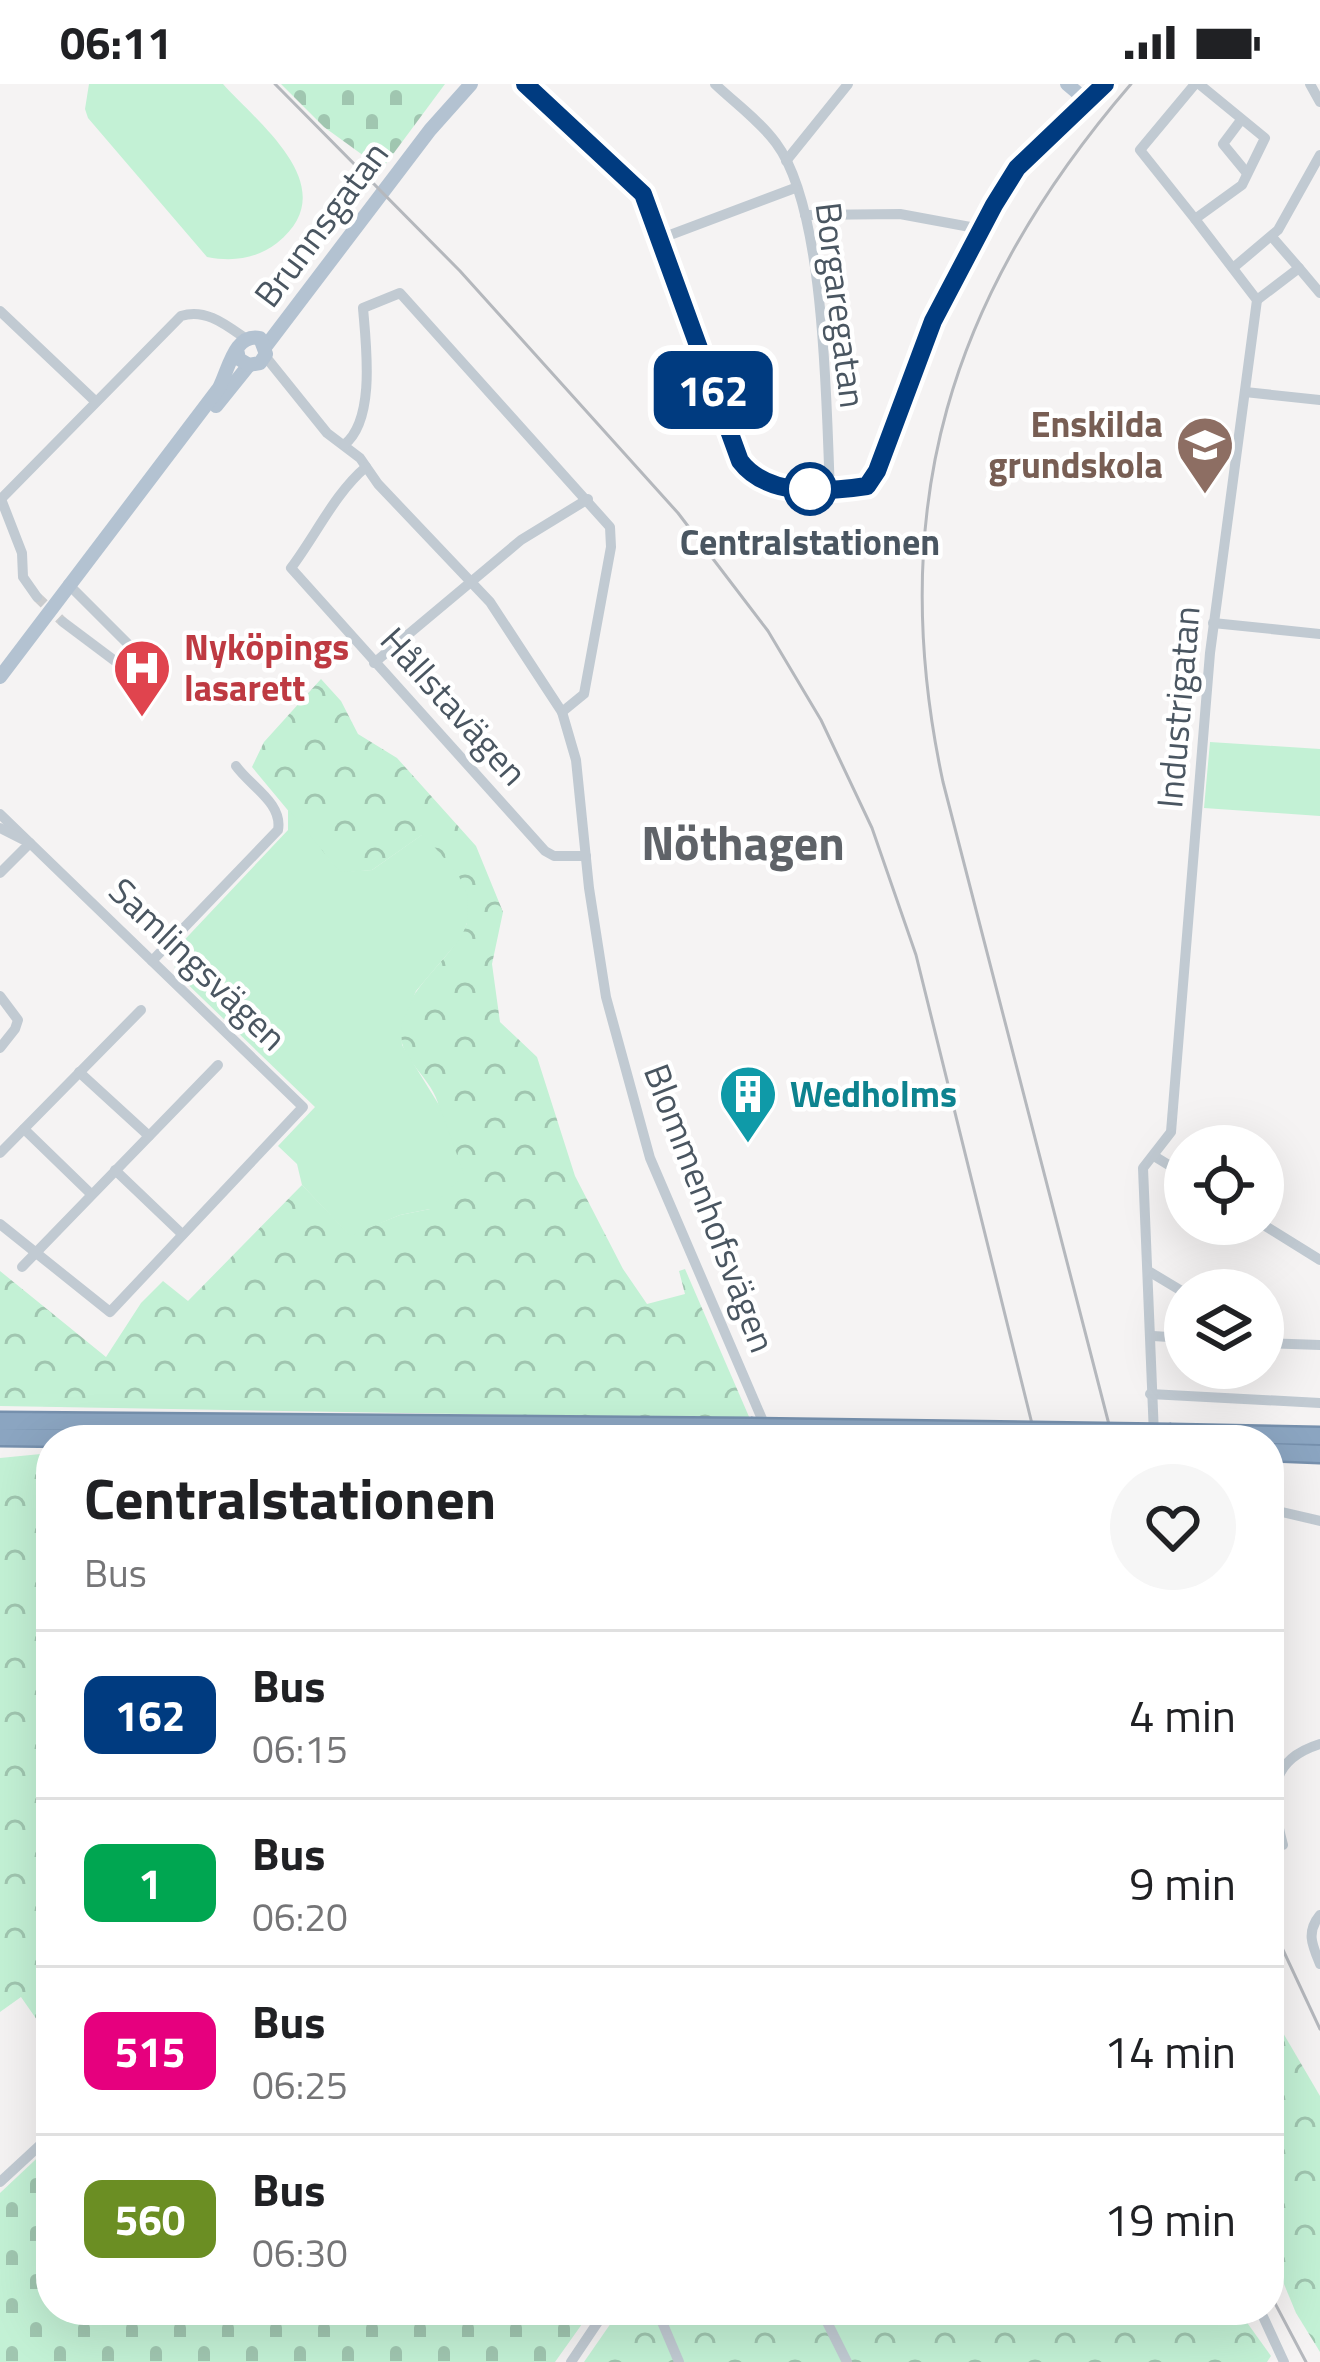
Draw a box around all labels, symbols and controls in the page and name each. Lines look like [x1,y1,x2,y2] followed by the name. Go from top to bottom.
[60,8,172,76] text: 06:11
[240,129,401,318] street label: Brunnsgatan
[802,199,881,411] street label: Borgaregatan
[644,351,782,429] line badge: 162
[678,358,748,422] text: 162
[988,396,1163,492] place label: Enskilda grundskola
[1174,414,1236,496] school or university icon: Enskilda grundskola
[785,464,835,514] marker: Centralstationen
[680,514,940,569] place label: Centralstationen
[1141,604,1214,810] street label: Industrigatan
[368,614,541,797] street label: Hållstavägen
[184,619,349,715] place label: Nyköpings lasarett
[111,637,173,719] hospital icon: Nyköpings lasarett
[641,806,845,879] district label: Nöthagen
[97,864,300,1063] street label: Samlingsvägen
[630,1056,791,1360] street label: Blommenhofsvägen
[717,1063,779,1145] building icon: Wedholms
[790,1066,957,1121] place label: Wedholms
[1164,1125,1284,1389] map controls
[1164,1125,1284,1245] button: locate
[1164,1269,1284,1389] button: layers
[84,1454,496,1541] text: Centralstationen
[1110,1464,1236,1590] button: heart
[84,1543,147,1602] text: Bus
[252,1651,326,1719] text: Bus
[1129,1681,1236,1749] text: 4 min
[115,1683,185,1747] text: 162
[252,1719,348,1778] text: 06:15
[252,1819,326,1887] text: Bus
[1129,1849,1236,1917] text: 9 min
[138,1851,162,1915] text: 1
[252,1887,348,1946] text: 06:20
[252,1987,326,2055] text: Bus
[1104,2017,1236,2085] text: 14 min
[115,2019,185,2083] text: 515
[252,2055,348,2114] text: 06:25
[252,2155,326,2223] text: Bus
[1104,2185,1236,2253] text: 19 min
[115,2187,185,2251] text: 560
[252,2223,348,2282] text: 06:30

